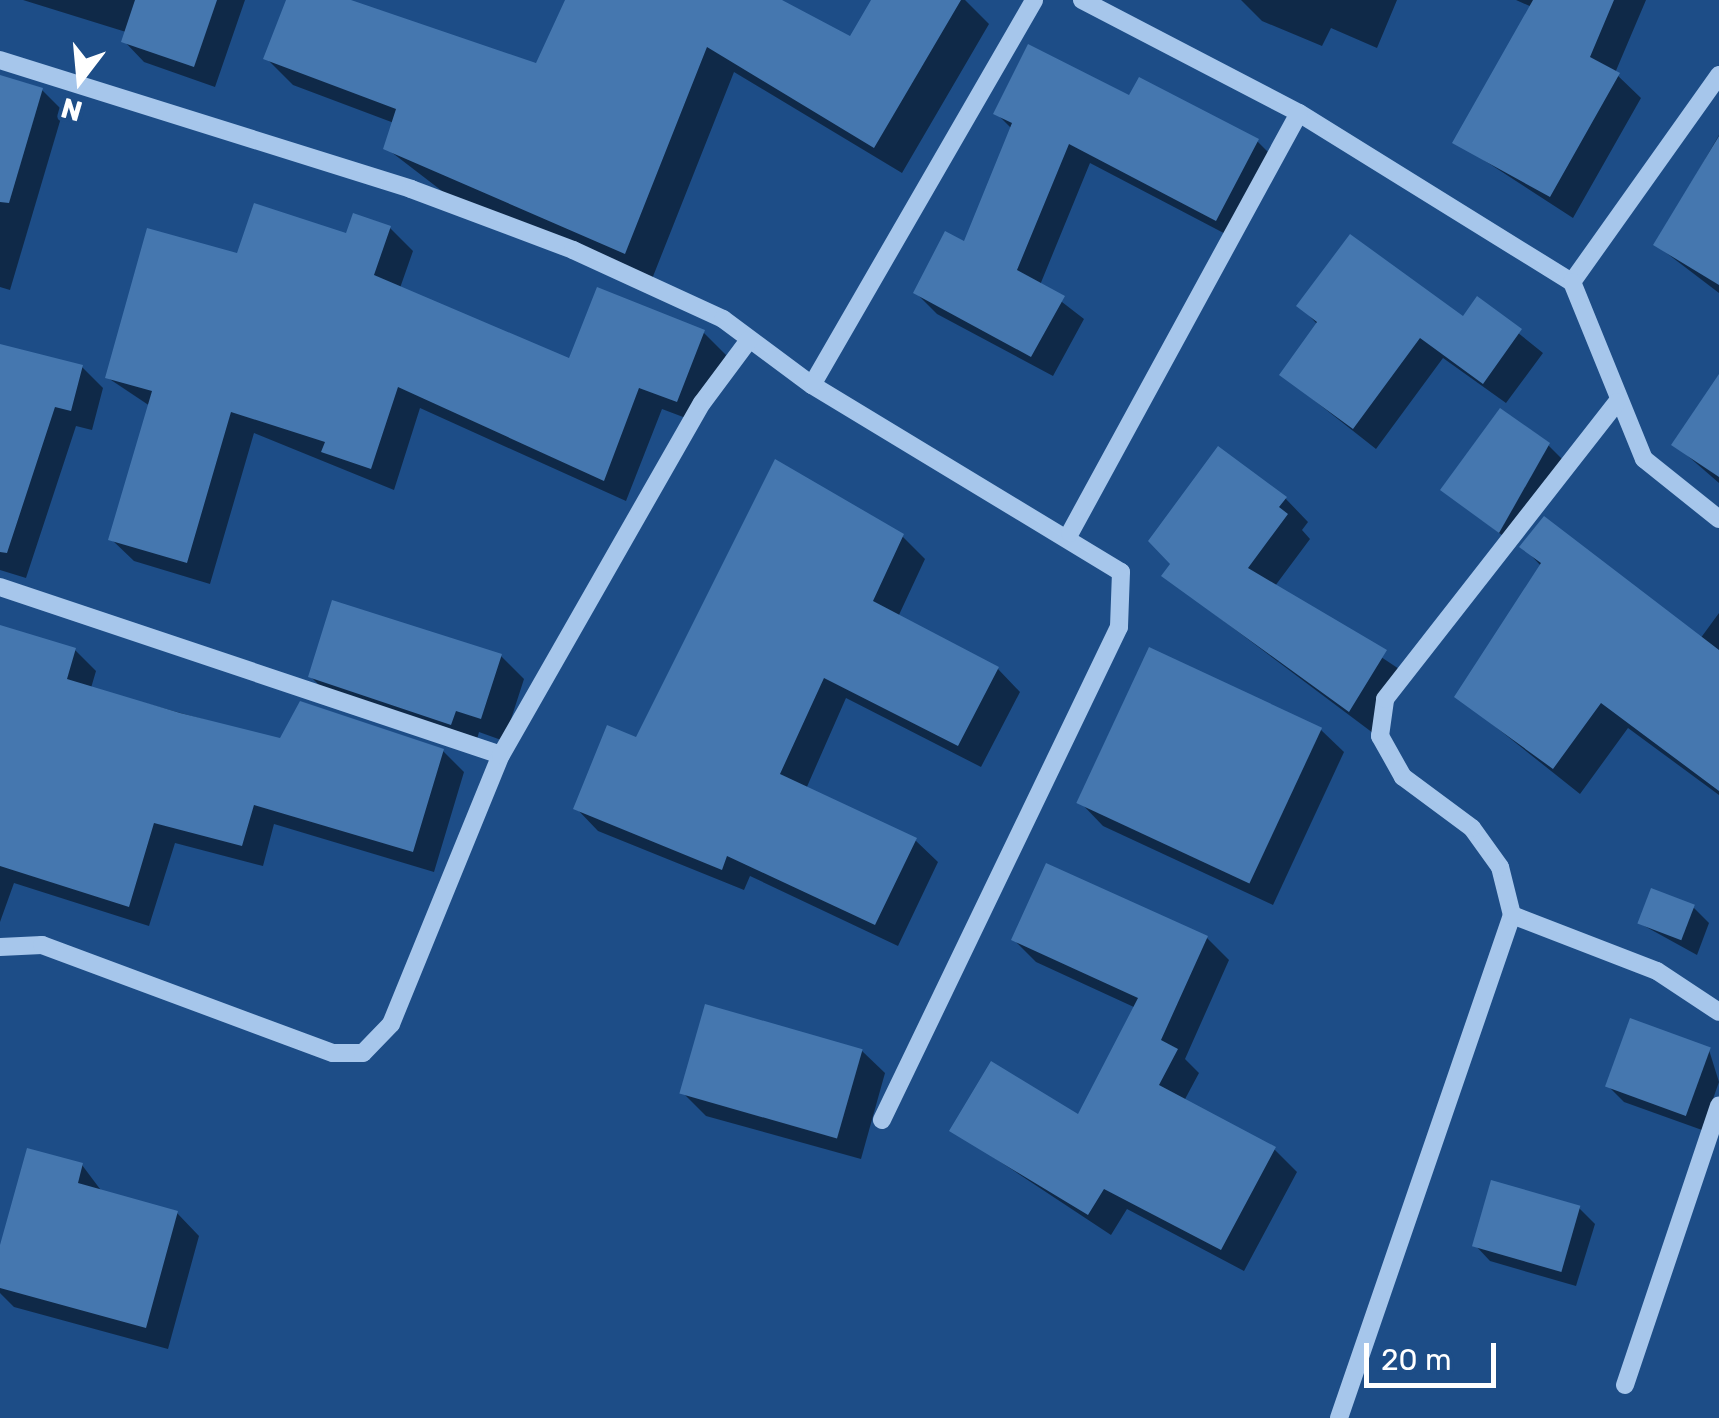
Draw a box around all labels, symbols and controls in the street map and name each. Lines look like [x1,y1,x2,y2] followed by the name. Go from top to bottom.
[30,30,130,130] north arrow
[57,91,86,128] text: N
[1369,1323,1502,1385] scale bar
[1381,1342,1452,1378] text: 20 m

